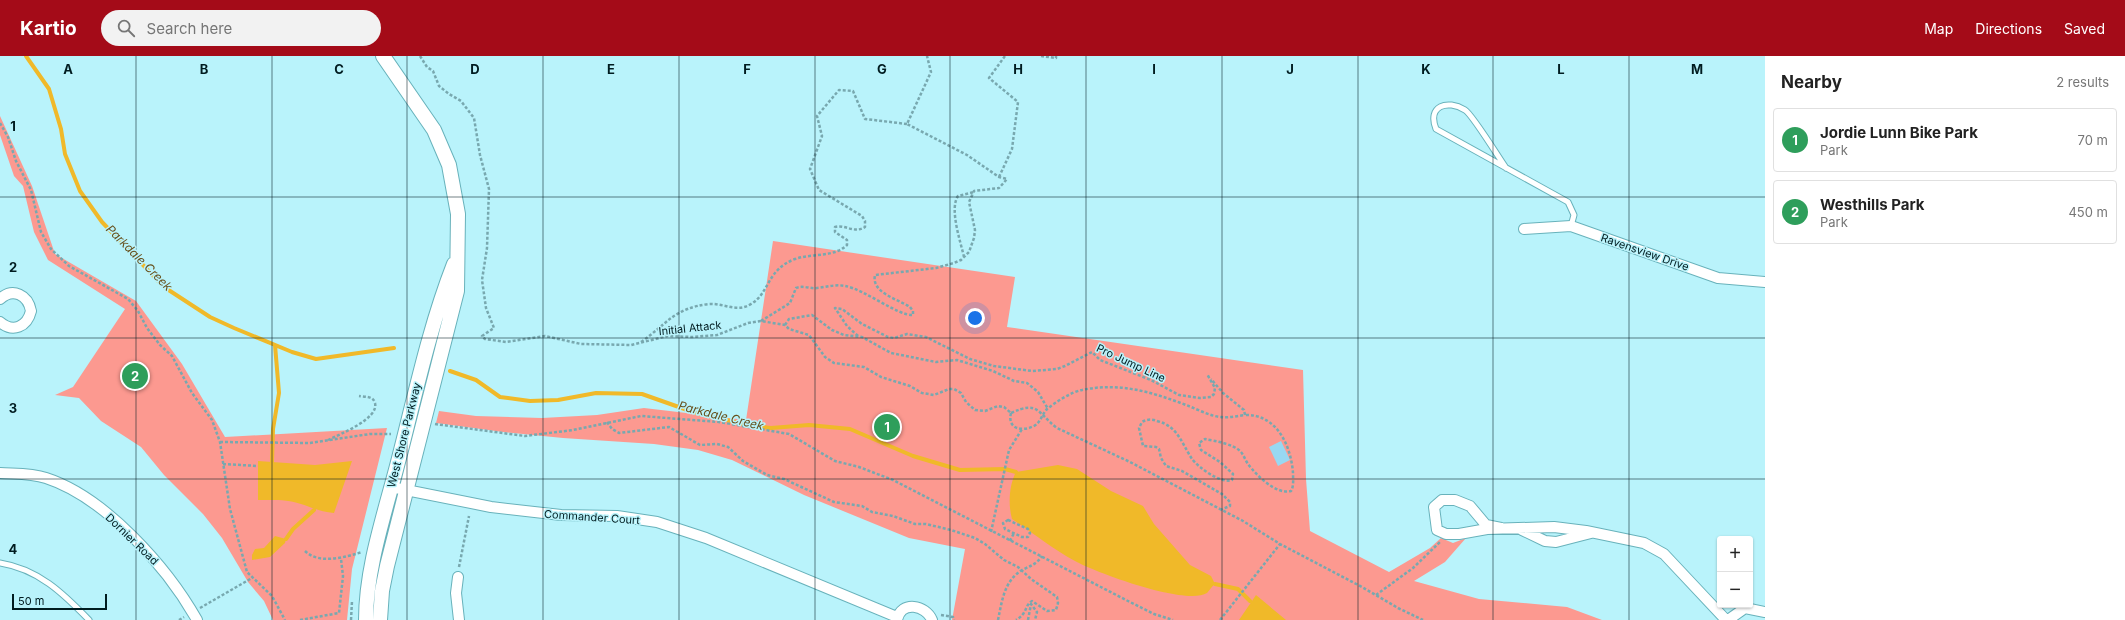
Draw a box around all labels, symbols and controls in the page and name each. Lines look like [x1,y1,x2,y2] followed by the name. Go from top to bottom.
[101,10,381,46] search box
[20,17,77,40] text: Kartio
[115,17,137,39] icon: search
[147,19,232,38] text: Search here
[1924,20,1953,37] text: Map
[1975,20,2042,37] text: Directions
[2064,20,2105,37] text: Saved
[63,61,73,77] text: A
[200,61,209,77] text: B
[334,61,344,77] text: C
[470,61,480,77] text: D
[607,61,615,77] text: E
[743,61,751,77] text: F
[877,61,887,77] text: G
[1013,61,1023,77] text: H
[1152,61,1156,77] text: I
[1286,61,1294,77] text: J
[1421,61,1431,77] text: K
[1557,61,1565,77] text: L
[1691,61,1703,77] text: M
[1781,72,1842,92] text: Nearby
[2056,74,2109,90] text: 2 results
[10,118,16,134] text: 1
[1820,123,1978,142] text: Jordie Lunn Bike Park
[1792,132,1798,148] text: 1
[2078,132,2108,148] text: 70 m
[1820,142,1848,158] text: Park
[1820,195,1924,214] text: Westhills Park
[1791,204,1799,220] text: 2
[2068,204,2108,220] text: 450 m
[1820,214,1848,230] text: Park
[103,221,176,294] water label: Parkdale Creek
[1599,230,1691,274] street label: Ravensview Drive
[9,259,17,275] text: 2
[965,308,985,328] your location
[658,318,722,338] street label: Initial Attack
[1094,341,1168,385] street label: Pro Jump Line
[122,361,148,391] pin: 2
[384,381,424,489] street label: West Shore Parkway
[677,398,766,433] water label: Parkdale Creek
[9,400,17,416] text: 3
[874,412,900,442] pin: 1
[544,507,641,527] street label: Commander Court
[103,510,161,568] street label: Dornier Road
[1717,536,1753,608] map controls
[1717,536,1753,572] button: +
[9,541,18,557] text: 4
[1717,572,1753,608] button: −
[12,592,107,611] scale bar
[18,594,44,608] text: 50 m

